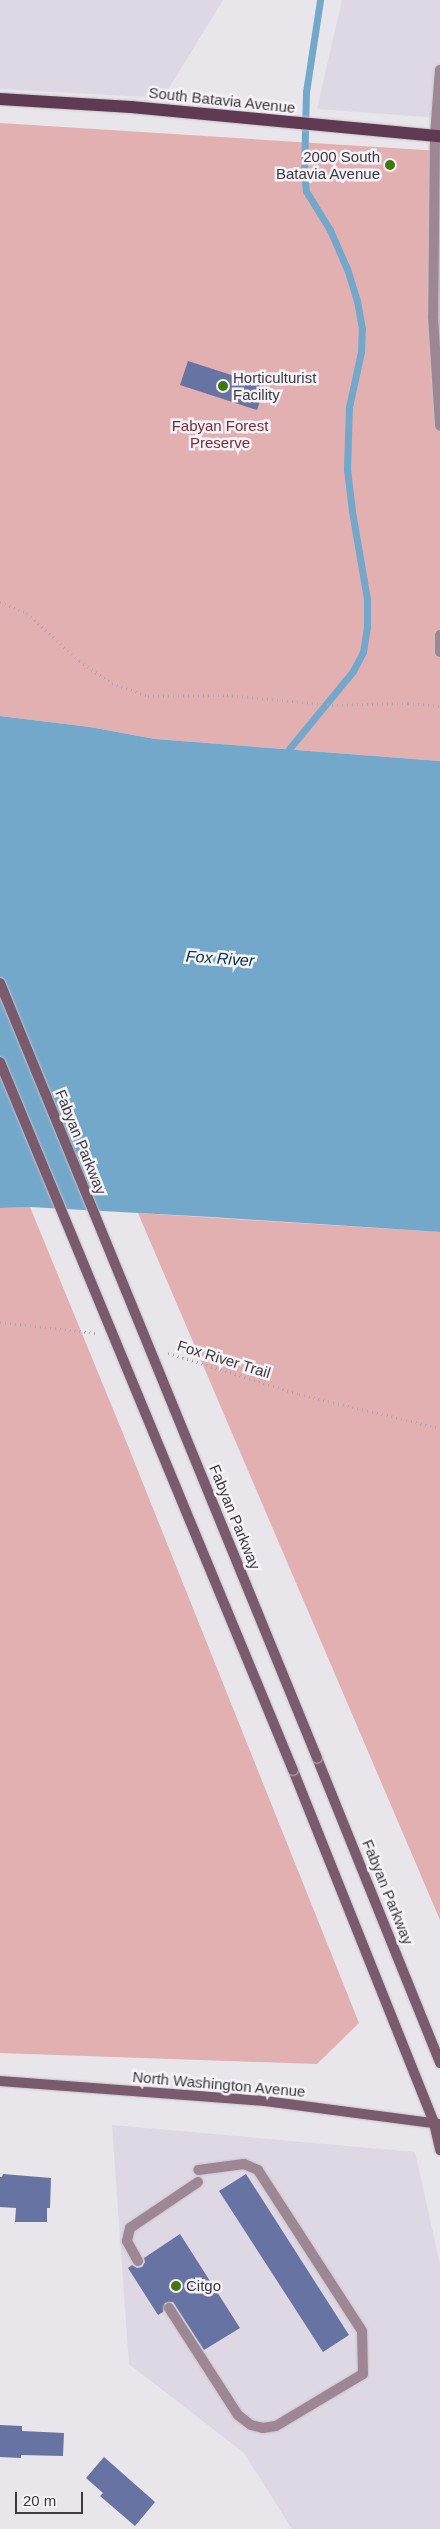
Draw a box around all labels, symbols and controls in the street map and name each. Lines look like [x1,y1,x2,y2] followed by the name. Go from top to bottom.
[147,83,297,117] street label: South Batavia Avenue
[275,147,380,182] place label: 2000 South Batavia Avenue
[384,159,396,171] marker: 2000 South Batavia Avenue
[233,368,316,403] place label: Horticulturist Facility
[217,380,229,392] marker: Horticulturist Facility
[172,416,268,451] park label: Fabyan Forest Preserve
[185,947,255,971] water label: Fox River
[52,1087,110,1197] street label: Fabyan Parkway
[175,1336,273,1382] street label: Fox River Trail
[206,1462,264,1572] street label: Fabyan Parkway
[359,1837,417,1947] street label: Fabyan Parkway
[131,2067,307,2101] street label: North Washington Avenue
[186,2277,221,2295] place label: Citgo
[170,2280,182,2292] marker: Citgo
[18,2482,85,2514] scale bar
[23,2492,56,2509] text: 20 m

